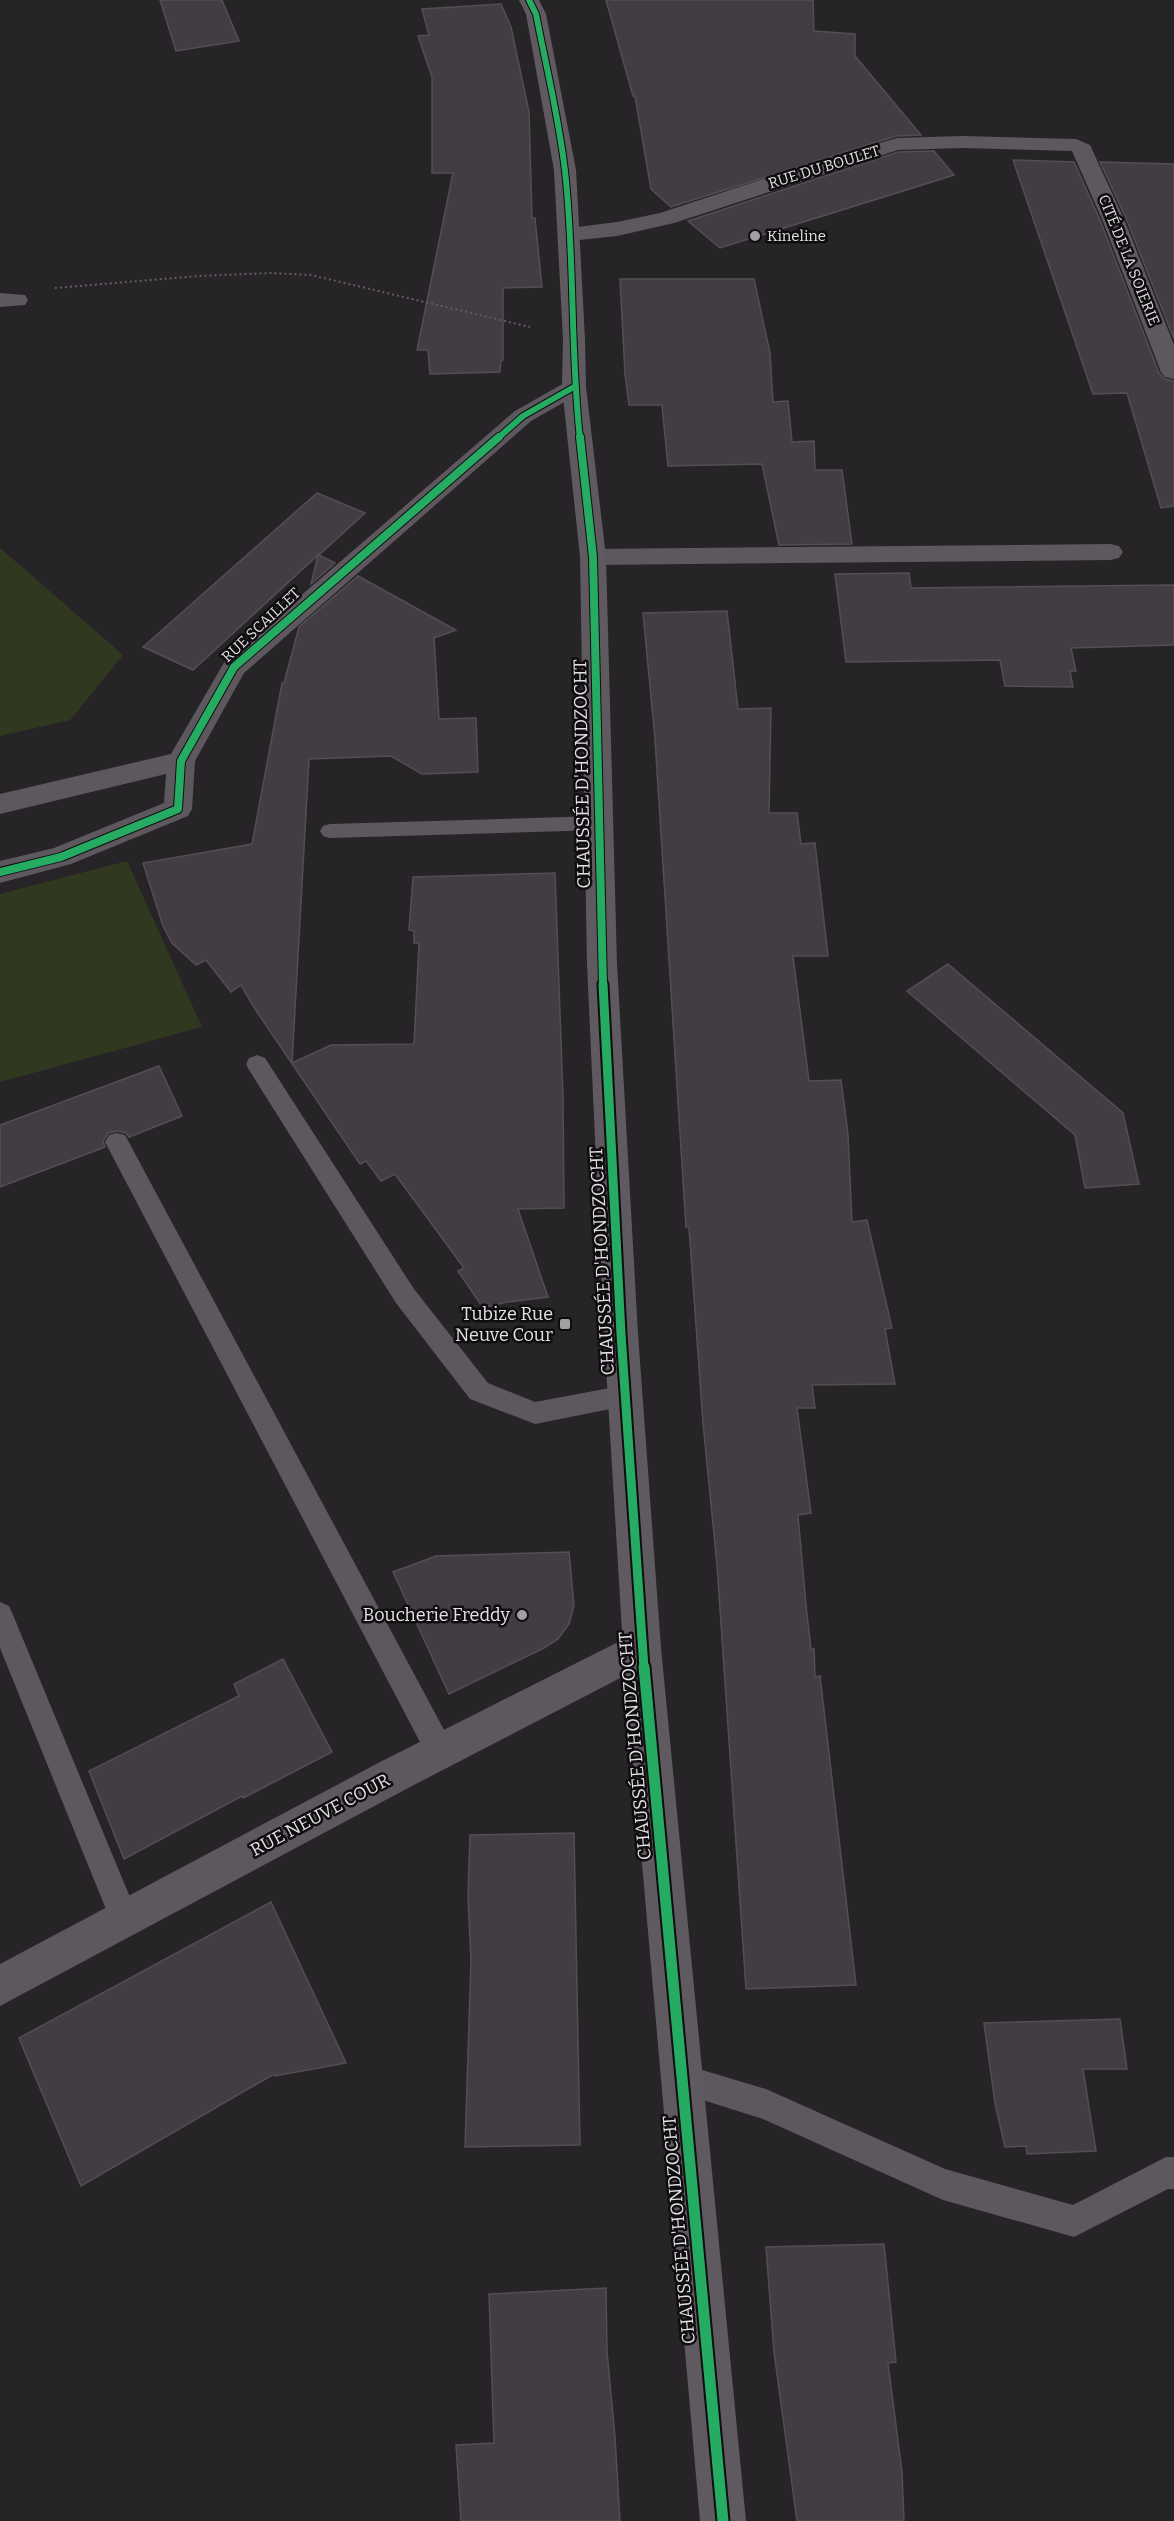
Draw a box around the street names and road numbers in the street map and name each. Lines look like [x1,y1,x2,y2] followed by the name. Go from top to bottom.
[766,141,882,192] street label: RUE DU BOULET
[1095,192,1163,328] street label: CITÉ DE LA SOIERIE
[218,584,304,666] street label: RUE SCAILLET
[568,659,595,889] street label: CHAUSSÉE D'HONDZOCHT
[584,1146,619,1376] street label: CHAUSSÉE D'HONDZOCHT
[613,1630,656,1861] street label: CHAUSSÉE D'HONDZOCHT
[246,1769,394,1861] street label: RUE NEUVE COUR
[657,2114,700,2345] street label: CHAUSSÉE D'HONDZOCHT

